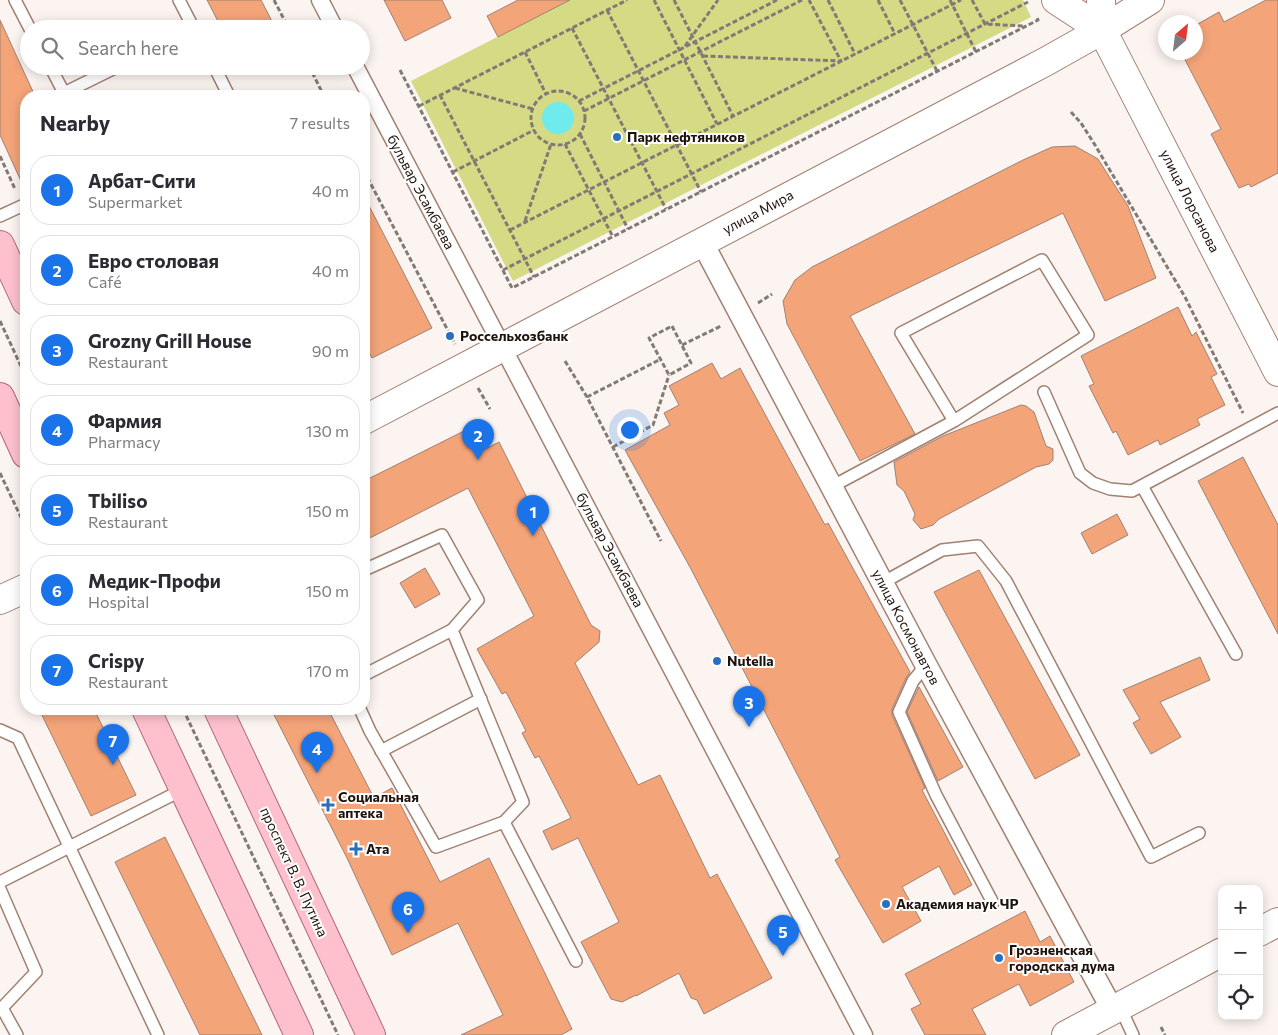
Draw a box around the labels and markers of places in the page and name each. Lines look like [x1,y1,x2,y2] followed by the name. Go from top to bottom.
[627,128,745,145] place label: Парк нефтяников
[611,131,623,143] marker: Парк нефтяников
[460,327,569,344] place label: Россельхозбанк
[444,330,456,342] marker: Россельхозбанк
[462,419,494,460] pin: 2
[517,495,549,536] pin: 1
[727,652,774,669] place label: Nutella
[711,655,723,667] marker: Nutella
[733,686,765,727] pin: 3
[97,724,129,765] pin: 7
[301,732,333,773] pin: 4
[338,788,419,821] place label: Социальная аптека
[322,799,334,811] marker: Социальная аптека
[366,840,389,857] place label: Ата
[350,843,362,855] marker: Ата
[392,892,424,933] pin: 6
[896,895,1019,912] place label: Академия наук ЧР
[880,898,892,910] marker: Академия наук ЧР
[767,915,799,956] pin: 5
[1009,941,1115,974] place label: Грозненская городская дума
[993,952,1005,964] marker: Грозненская городская дума

